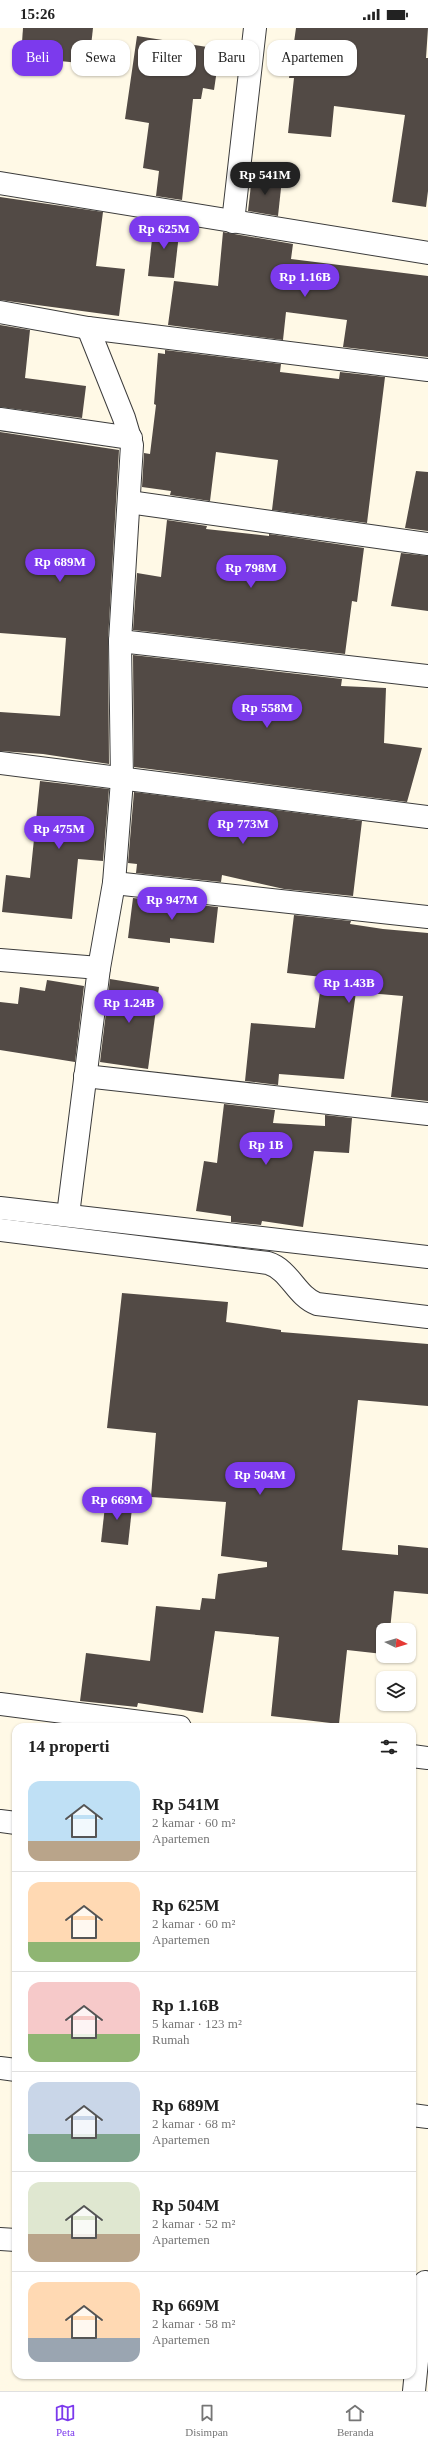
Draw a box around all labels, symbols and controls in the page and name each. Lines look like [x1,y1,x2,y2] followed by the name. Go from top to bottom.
[20,6,55,22] text: 15:26
[12,40,63,76] chip: Beli
[71,40,130,76] chip: Sewa
[138,40,196,76] chip: Filter
[204,40,259,76] chip: Baru
[267,40,357,76] chip: Apartemen
[228,162,302,196] pin: Rp 541M
[239,167,291,182] text: Rp 541M
[127,216,201,250] pin: Rp 625M
[138,221,190,236] text: Rp 625M
[264,264,346,298] pin: Rp 1.16B
[279,269,331,284] text: Rp 1.16B
[23,549,97,583] pin: Rp 689M
[34,554,86,569] text: Rp 689M
[214,555,288,589] pin: Rp 798M
[225,560,277,575] text: Rp 798M
[230,695,304,729] pin: Rp 558M
[241,700,293,715] text: Rp 558M
[206,811,280,845] pin: Rp 773M
[22,816,96,850] pin: Rp 475M
[217,816,269,831] text: Rp 773M
[33,821,85,836] text: Rp 475M
[135,887,209,921] pin: Rp 947M
[146,892,198,907] text: Rp 947M
[308,970,390,1004] pin: Rp 1.43B
[323,975,375,990] text: Rp 1.43B
[88,990,170,1024] pin: Rp 1.24B
[103,995,155,1010] text: Rp 1.24B
[238,1132,294,1166] pin: Rp 1B
[248,1137,284,1152] text: Rp 1B
[223,1462,297,1496] pin: Rp 504M
[234,1467,286,1482] text: Rp 504M
[80,1487,154,1521] pin: Rp 669M
[91,1492,143,1507] text: Rp 669M
[376,1623,416,1663] north arrow
[376,1623,416,1711] map controls
[376,1671,416,1711] button: layers
[378,1736,400,1758] icon: filters
[28,1737,109,1756] text: 14 properti
[152,1795,220,1814] text: Rp 541M
[60,1797,108,1845] icon: home
[152,1815,235,1830] text: 2 kamar · 60 m²
[152,1831,210,1846] text: Apartemen
[152,1896,220,1915] text: Rp 625M
[60,1898,108,1946] icon: home
[152,1916,235,1931] text: 2 kamar · 60 m²
[152,1932,210,1947] text: Apartemen
[152,1996,219,2015] text: Rp 1.16B
[60,1998,108,2046] icon: home
[152,2016,242,2031] text: 5 kamar · 123 m²
[152,2032,190,2047] text: Rumah
[152,2096,220,2115] text: Rp 689M
[60,2098,108,2146] icon: home
[152,2116,235,2131] text: 2 kamar · 68 m²
[152,2132,210,2147] text: Apartemen
[152,2196,220,2215] text: Rp 504M
[60,2198,108,2246] icon: home
[152,2216,235,2231] text: 2 kamar · 52 m²
[152,2232,210,2247] text: Apartemen
[152,2296,220,2315] text: Rp 669M
[60,2298,108,2346] icon: home
[152,2316,235,2331] text: 2 kamar · 58 m²
[152,2332,210,2347] text: Apartemen
[54,2402,76,2438] tab: Peta
[185,2402,228,2438] tab: Disimpan
[337,2402,374,2438] tab: Beranda

